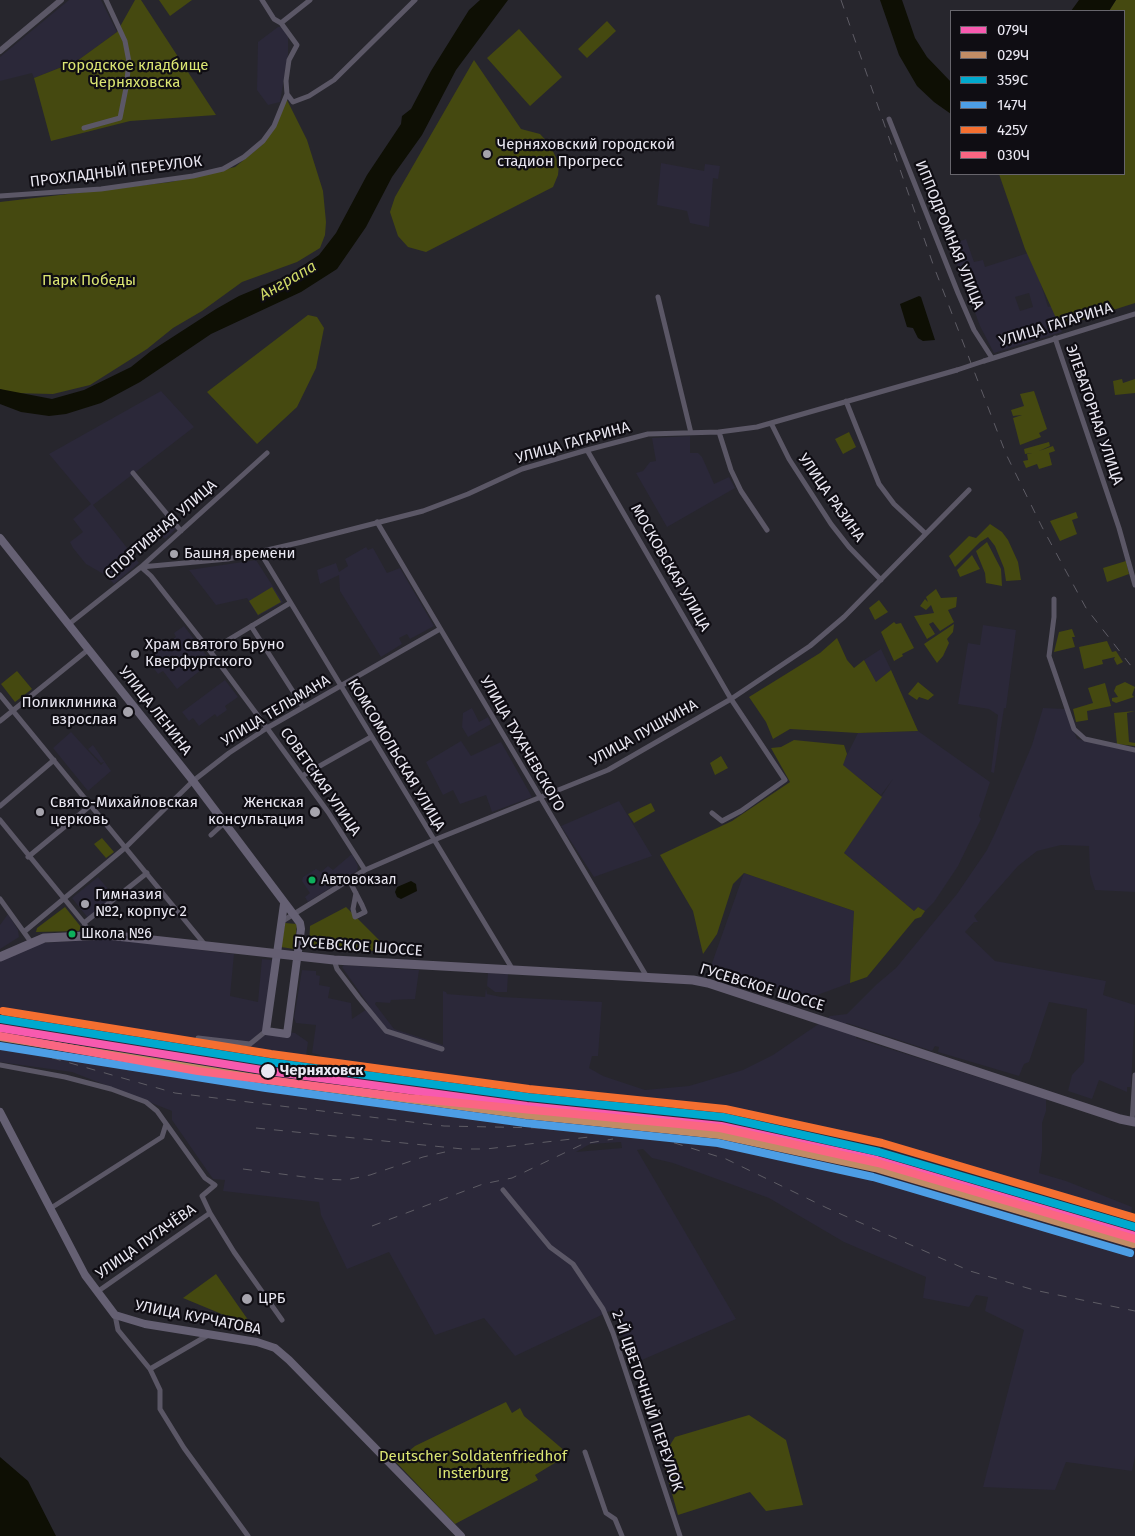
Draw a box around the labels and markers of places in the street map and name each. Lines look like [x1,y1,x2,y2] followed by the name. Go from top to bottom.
[497,136,675,171] place label: Черняховский городской стадион Прогресс
[481,148,493,160] marker: Черняховский городской стадион Прогресс
[184,545,296,563] place label: Башня времени
[168,548,180,560] marker: Башня времени
[145,636,284,671] place label: Храм святого Бруно Кверфуртского
[129,648,141,660] marker: Храм святого Бруно Кверфуртского
[22,694,117,729] place label: Поликлиника взрослая
[121,705,135,719] marker: Поликлиника взрослая
[50,794,198,829] place label: Свято-Михайловская церковь
[208,794,304,829] place label: Женская консультация
[308,805,322,819] marker: Женская консультация
[34,806,46,818] marker: Свято-Михайловская церковь
[321,872,397,888] place label: Автовокзал
[307,875,317,885] marker: Автовокзал
[95,886,187,921] place label: Гимназия №2, корпус 2
[79,898,91,910] marker: Гимназия №2, корпус 2
[81,926,152,942] place label: Школа №6
[67,929,77,939] marker: Школа №6
[259,1062,277,1080] marker: Черняховск
[280,1062,364,1080] place label: Черняховск
[258,1290,285,1308] place label: ЦРБ
[240,1292,254,1306] marker: ЦРБ

